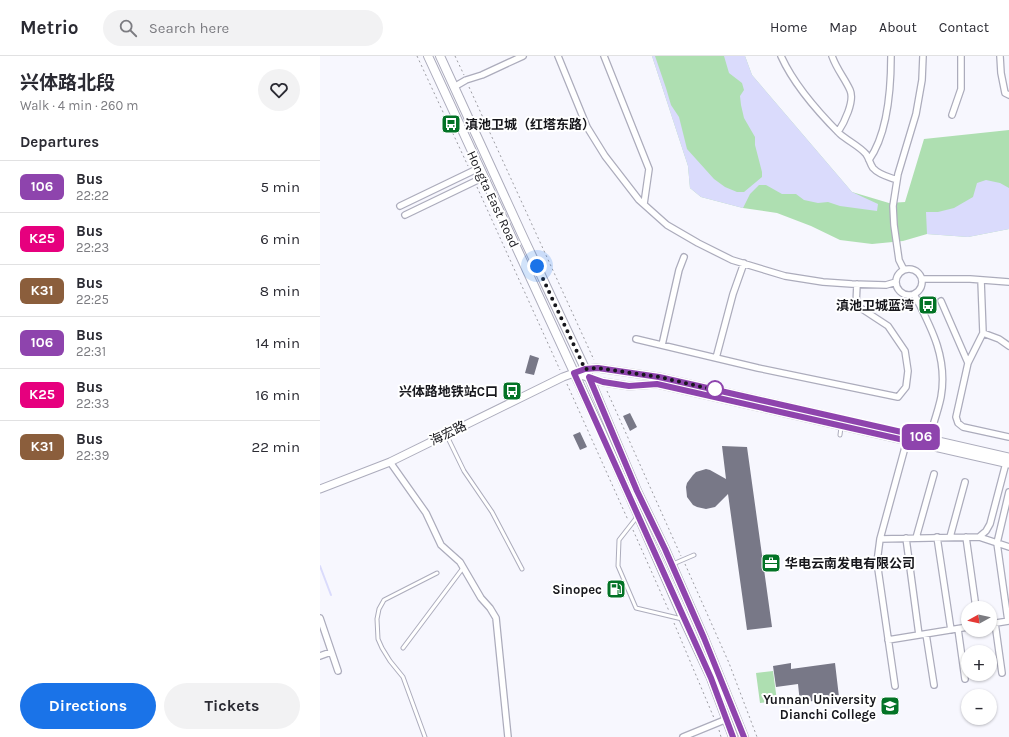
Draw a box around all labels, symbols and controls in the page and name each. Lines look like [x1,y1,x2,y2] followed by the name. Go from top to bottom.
[103,10,383,46] search box
[20,17,79,39] text: Metrio
[117,17,139,39] icon: search
[149,19,229,37] text: Search here
[770,19,807,36] text: Home
[829,19,857,36] text: Map
[879,19,917,36] text: About
[939,19,989,36] text: Contact
[258,69,300,111] button: heart
[20,72,115,94] text: 兴体路北段
[20,98,139,113] text: Walk · 4 min · 260 m
[440,113,462,135] bus stop icon: 滇池卫城（红塔东路）
[465,117,595,132] place label: 滇池卫城（红塔东路）
[20,133,99,151] text: Departures
[464,148,522,250] street label: Hongta East Road
[76,170,103,188] text: Bus
[31,178,53,195] text: 106
[260,178,300,196] text: 5 min
[76,188,109,203] text: 22:22
[76,222,103,240] text: Bus
[29,230,55,247] text: K25
[260,230,300,248] text: 6 min
[76,240,109,255] text: 22:23
[527,256,547,276] your location
[76,274,103,292] text: Bus
[31,282,53,299] text: K31
[260,282,300,300] text: 8 min
[76,292,109,307] text: 22:25
[917,294,939,316] bus stop icon: 滇池卫城蓝湾
[836,298,914,313] place label: 滇池卫城蓝湾
[76,326,103,344] text: Bus
[31,334,53,351] text: 106
[256,334,300,352] text: 14 min
[76,344,106,359] text: 22:31
[76,378,103,396] text: Bus
[501,380,523,402] bus stop icon: 兴体路地铁站C口
[706,380,724,398] unlabelled marker
[399,384,498,399] place label: 兴体路地铁站C口
[29,386,55,403] text: K25
[255,386,300,404] text: 16 min
[76,396,109,411] text: 22:33
[427,418,469,448] street label: 海宏路
[898,424,944,450] line badge: 106
[910,428,932,445] text: 106
[76,430,103,448] text: Bus
[31,438,53,455] text: K31
[251,438,300,456] text: 22 min
[76,448,109,463] text: 22:39
[760,552,782,574] office icon: 华电云南发电有限公司
[785,556,915,571] place label: 华电云南发电有限公司
[605,578,627,600] fuel station icon: Sinopec
[552,582,602,597] place label: Sinopec
[961,601,997,637] north arrow
[961,601,997,725] map controls
[961,645,997,681] button: +
[20,683,156,729] button: Directions
[164,683,300,729] button: Tickets
[961,689,997,725] button: −
[763,692,876,722] place label: Yunnan University Dianchi College
[879,695,901,717] school or university icon: Yunnan University Dianchi College

